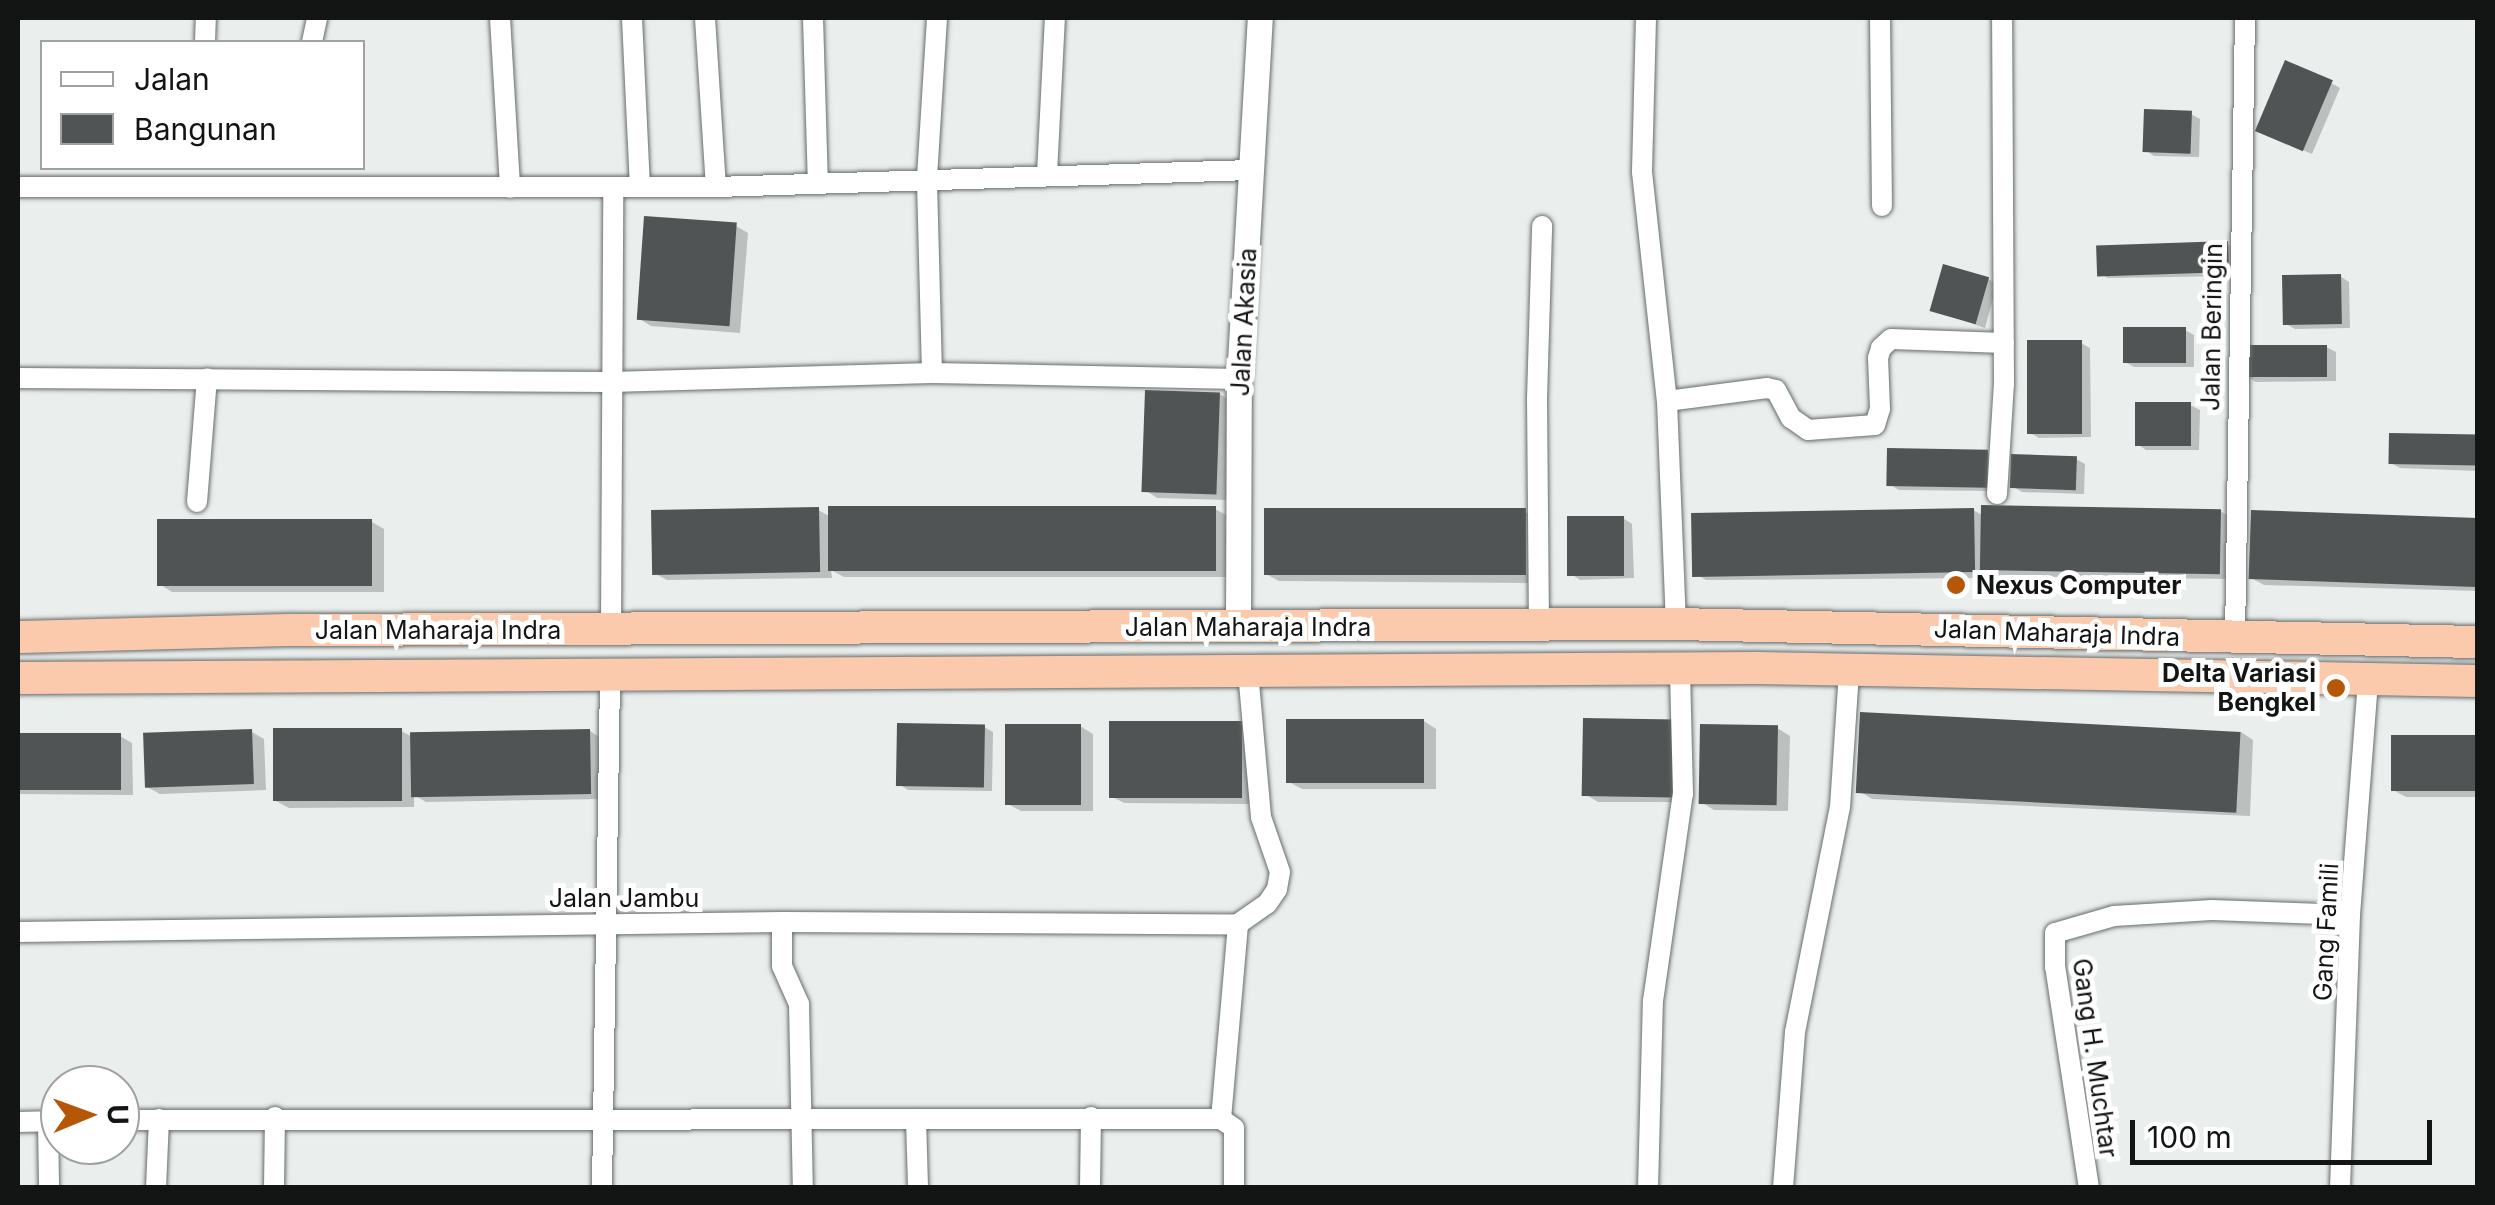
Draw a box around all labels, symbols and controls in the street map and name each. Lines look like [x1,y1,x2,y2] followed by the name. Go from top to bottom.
[40,40,365,170] legend
[134,61,210,97] text: Jalan
[134,111,277,147] text: Bangunan
[2196,243,2228,411] street label: Jalan Beringin
[1225,247,1263,397] street label: Jalan Akasia
[1976,570,2181,600] place label: Nexus Computer
[1945,574,1967,596] marker: Nexus Computer
[1125,612,1371,642] street label: Jalan Maharaja Indra
[1933,614,2181,652] street label: Jalan Maharaja Indra
[315,615,561,645] street label: Jalan Maharaja Indra
[2162,659,2316,718] place label: Delta Variasi Bengkel
[2325,677,2347,699] marker: Delta Variasi Bengkel
[2307,862,2345,1002] street label: Gang Famili
[549,883,699,913] street label: Jalan Jambu
[2066,956,2124,1160] street label: Gang H. Muchtar
[40,1065,140,1165] north arrow
[2135,1100,2438,1162] scale bar
[101,1104,135,1125] text: U
[2147,1119,2232,1155] text: 100 m

